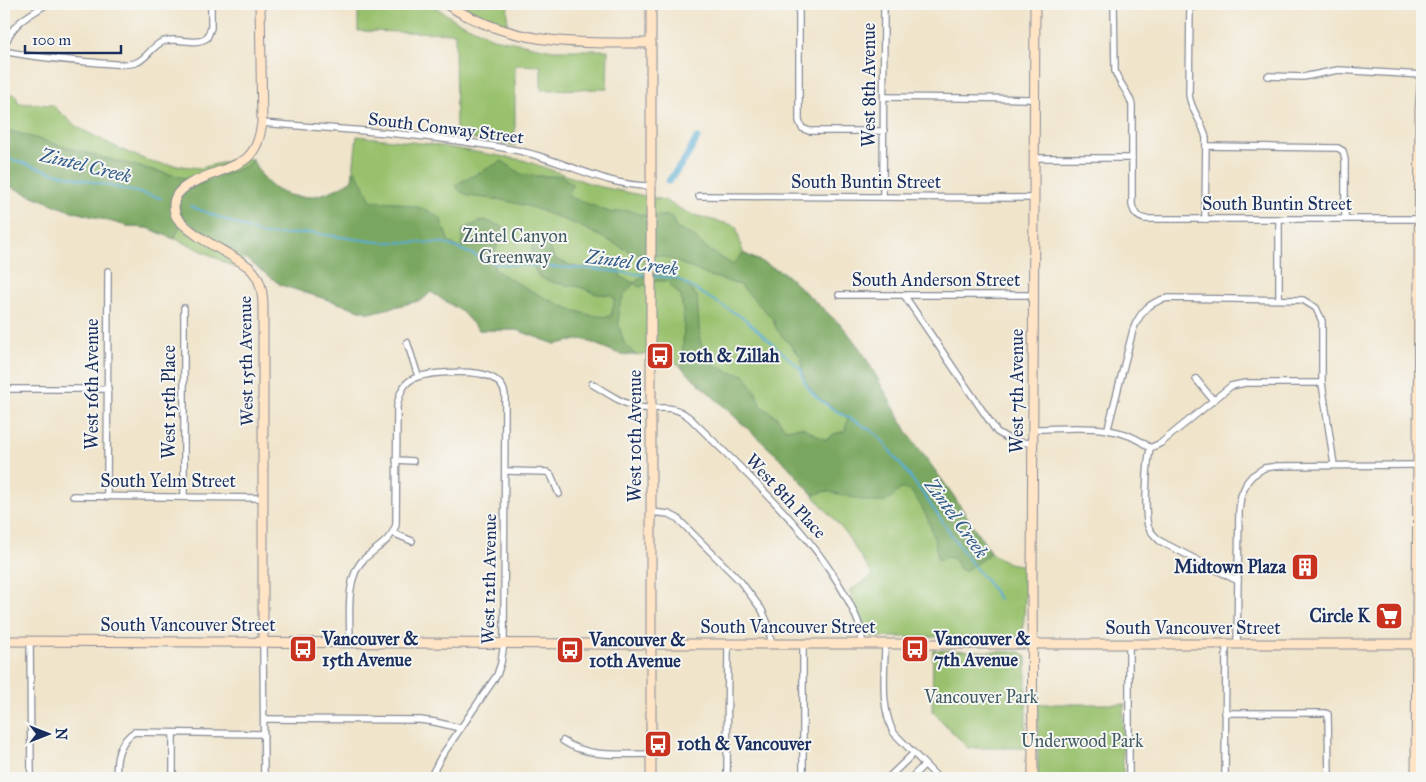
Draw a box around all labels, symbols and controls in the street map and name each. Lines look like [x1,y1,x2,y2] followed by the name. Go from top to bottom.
[25,22,121,54] scale bar
[858,23,880,147] street label: West 8th Avenue
[32,31,72,49] text: 100 m
[367,108,526,149] street label: South Conway Street
[37,143,134,188] water label: Zintel Creek
[791,171,942,193] street label: South Buntin Street
[1202,193,1353,215] street label: South Buntin Street
[463,225,568,268] park label: Zintel Canyon Greenway
[583,244,680,280] water label: Zintel Creek
[852,269,1021,291] street label: South Anderson Street
[234,296,258,426] street label: West 15th Avenue
[81,318,103,450] street label: West 16th Avenue
[1006,329,1028,453] street label: West 7th Avenue
[645,341,675,371] bus stop icon: 10th & Zillah
[158,345,180,459] street label: West 15th Place
[679,345,780,367] place label: 10th & Zillah
[624,370,646,502] street label: West 10th Avenue
[741,449,831,543] street label: West 8th Place
[100,470,236,492] street label: South Yelm Street
[919,473,994,563] water label: Zintel Creek
[477,513,501,645] street label: West 12th Avenue
[1290,552,1320,582] building icon: Midtown Plaza
[1174,556,1286,578] place label: Midtown Plaza
[1374,601,1404,631] supermarket icon: Circle K
[1310,605,1371,627] place label: Circle K
[100,614,276,636] street label: South Vancouver Street
[700,616,876,638] street label: South Vancouver Street
[1105,617,1281,639] street label: South Vancouver Street
[321,628,419,671] place label: Vancouver & 15th Avenue
[933,628,1031,671] place label: Vancouver & 7th Avenue
[588,629,686,672] place label: Vancouver & 10th Avenue
[288,634,318,664] bus stop icon: Vancouver & 15th Avenue
[900,634,930,664] bus stop icon: Vancouver & 7th Avenue
[555,635,585,665] bus stop icon: Vancouver & 10th Avenue
[923,686,1039,708] park label: Vancouver Park
[22,710,72,760] north arrow
[52,728,69,740] text: N
[643,729,673,759] bus stop icon: 10th & Vancouver
[1021,730,1144,752] park label: Underwood Park
[677,733,813,755] place label: 10th & Vancouver

